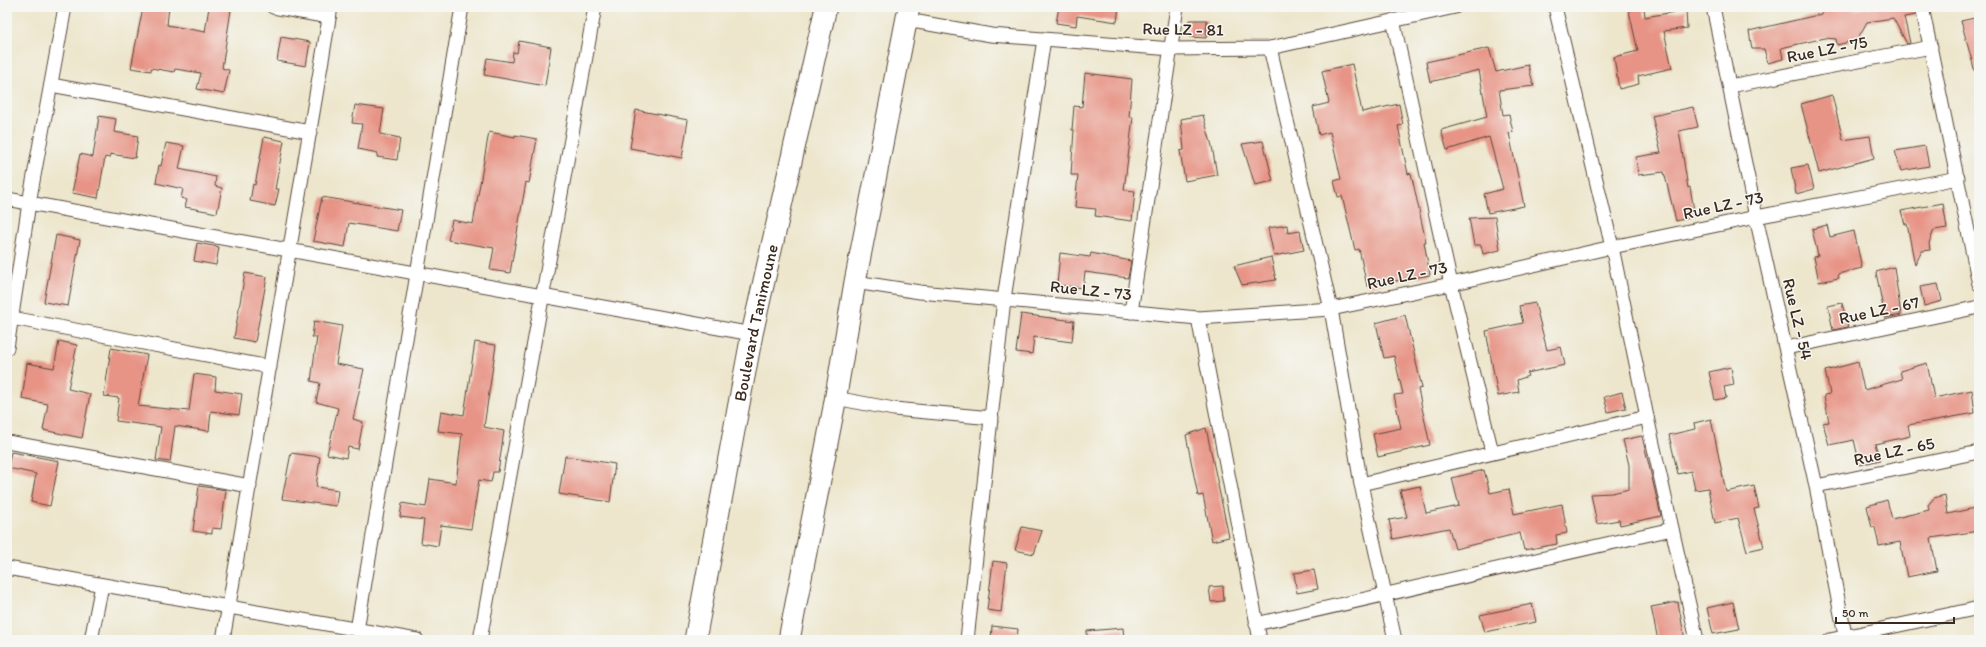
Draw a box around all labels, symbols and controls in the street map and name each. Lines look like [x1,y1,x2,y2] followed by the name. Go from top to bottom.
[1142,18,1224,40] street label: Rue LZ - 81
[1785,31,1869,67] street label: Rue LZ - 75
[1681,187,1765,223] street label: Rue LZ - 73
[730,242,782,403] street label: Boulevard Tanimoune
[1365,257,1449,293] street label: Rue LZ - 73
[1049,276,1133,304] street label: Rue LZ - 73
[1779,276,1817,362] street label: Rue LZ - 54
[1837,292,1922,328] street label: Rue LZ - 67
[1852,433,1936,469] street label: Rue LZ - 65
[1836,599,1954,625] scale bar
[1842,606,1868,620] text: 50 m

